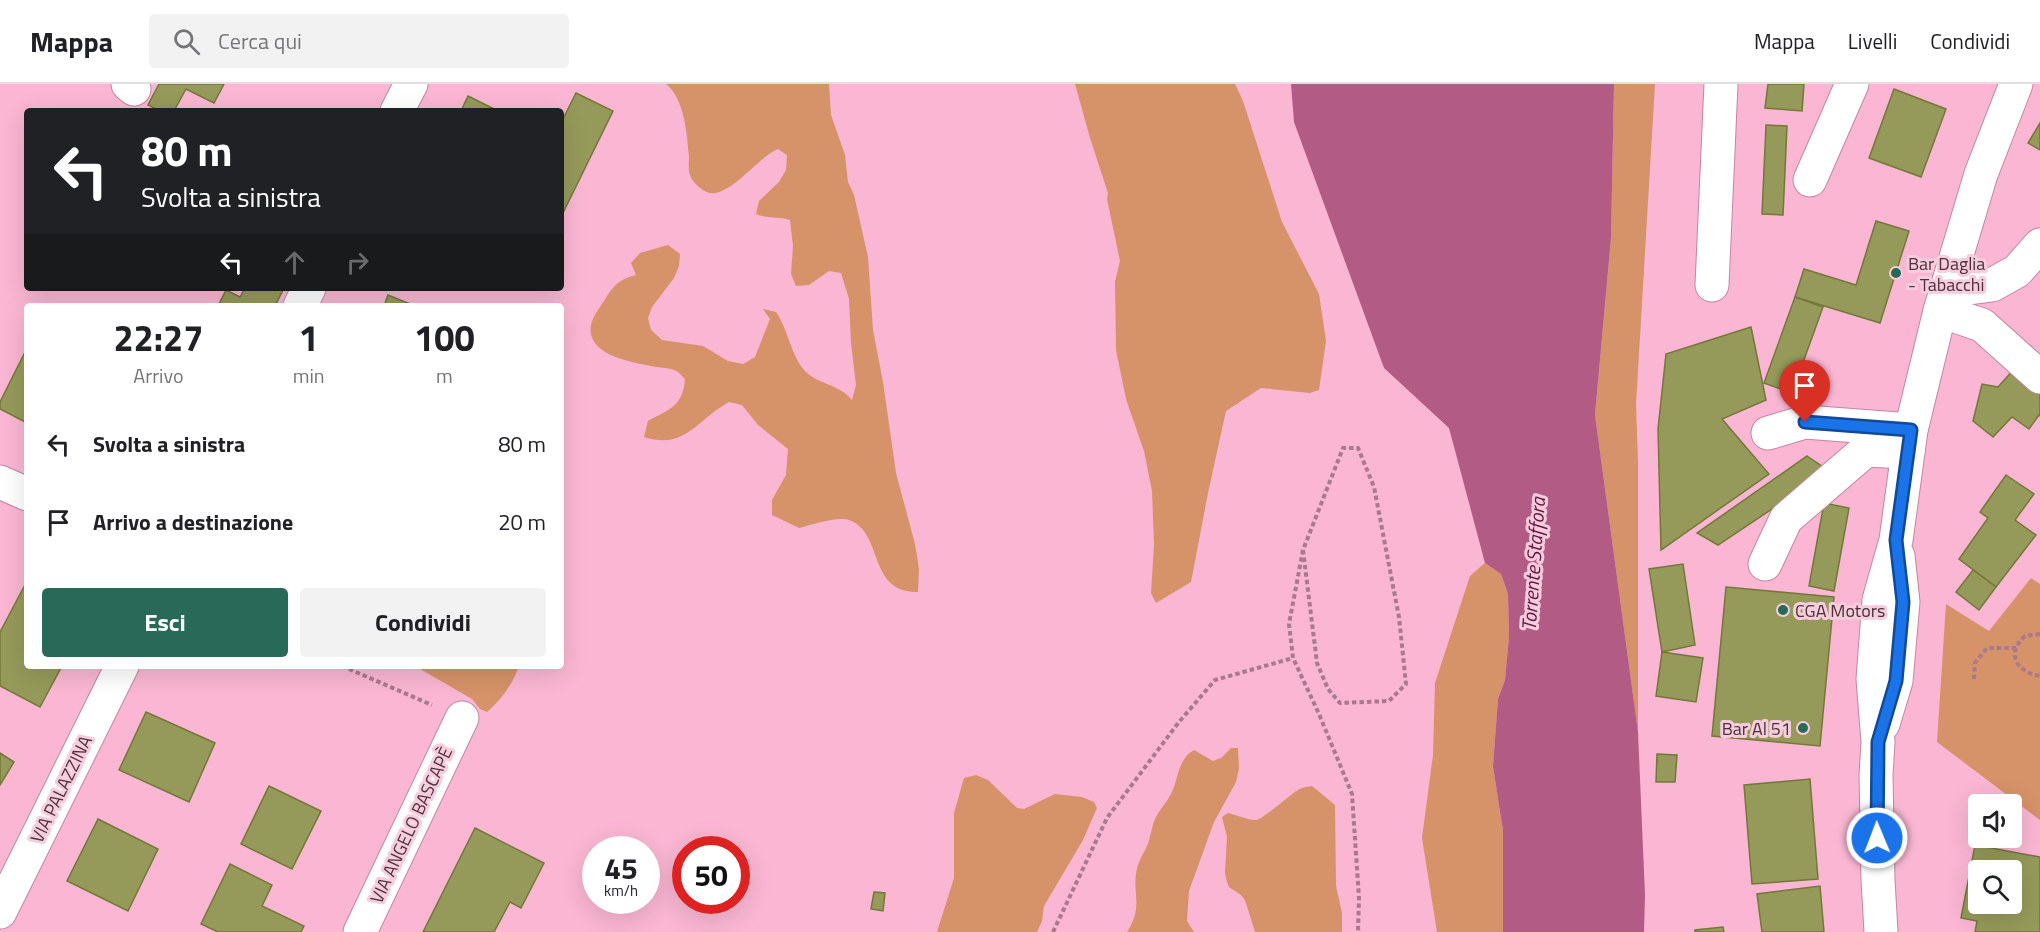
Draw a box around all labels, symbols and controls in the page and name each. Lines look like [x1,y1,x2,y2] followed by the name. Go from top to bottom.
[149,14,569,68] search box
[30,20,113,63] text: Mappa
[218,24,302,58] text: Cerca qui
[170,25,203,58] icon: search
[1754,25,1815,57] text: Mappa
[1848,25,1897,57] text: Livelli
[1930,25,2010,57] text: Condividi
[141,118,233,182] text: 80 m
[42,132,120,210] icon: left
[141,176,321,217] text: Svolta a sinistra
[215,246,248,279] icon: left
[278,246,311,279] icon: ahead
[341,246,374,279] icon: right
[1908,250,1985,298] place label: Bar Daglia - Tabacchi
[1889,266,1903,280] marker: Bar Daglia - Tabacchi
[113,310,203,365] text: 22:27
[299,310,319,365] text: 1
[414,310,475,365] text: 100
[133,360,183,391] text: Arrivo
[293,360,325,391] text: min
[436,360,453,391] text: m
[1779,360,1830,422] pin
[1788,369,1821,402] icon: arrive
[93,427,245,461] text: Svolta a sinistra
[498,427,546,461] text: 80 m
[42,428,75,461] icon: left
[1513,495,1553,632] water label: Torrente Staffora
[93,505,293,539] text: Arrivo a destinazione
[498,505,546,539] text: 20 m
[42,506,75,539] icon: arrive
[42,588,288,657] button: Esci
[300,588,546,657] button: Condividi
[1795,597,1885,624] place label: CGA Motors
[1776,603,1790,617] marker: CGA Motors
[1722,715,1791,742] place label: Bar Al 51
[1796,721,1810,735] marker: Bar Al 51
[23,731,99,847] street label: VIA PALAZZINA
[363,742,459,908] street label: VIA ANGELO BASCAPÈ
[1968,794,2022,914] map controls
[1968,794,2022,848] button: sound
[1845,806,1909,870] position arrow
[672,836,750,914] speed limit sign: 50
[604,845,638,891] text: 45
[1968,860,2022,914] button: search
[604,879,638,902] text: km/h

